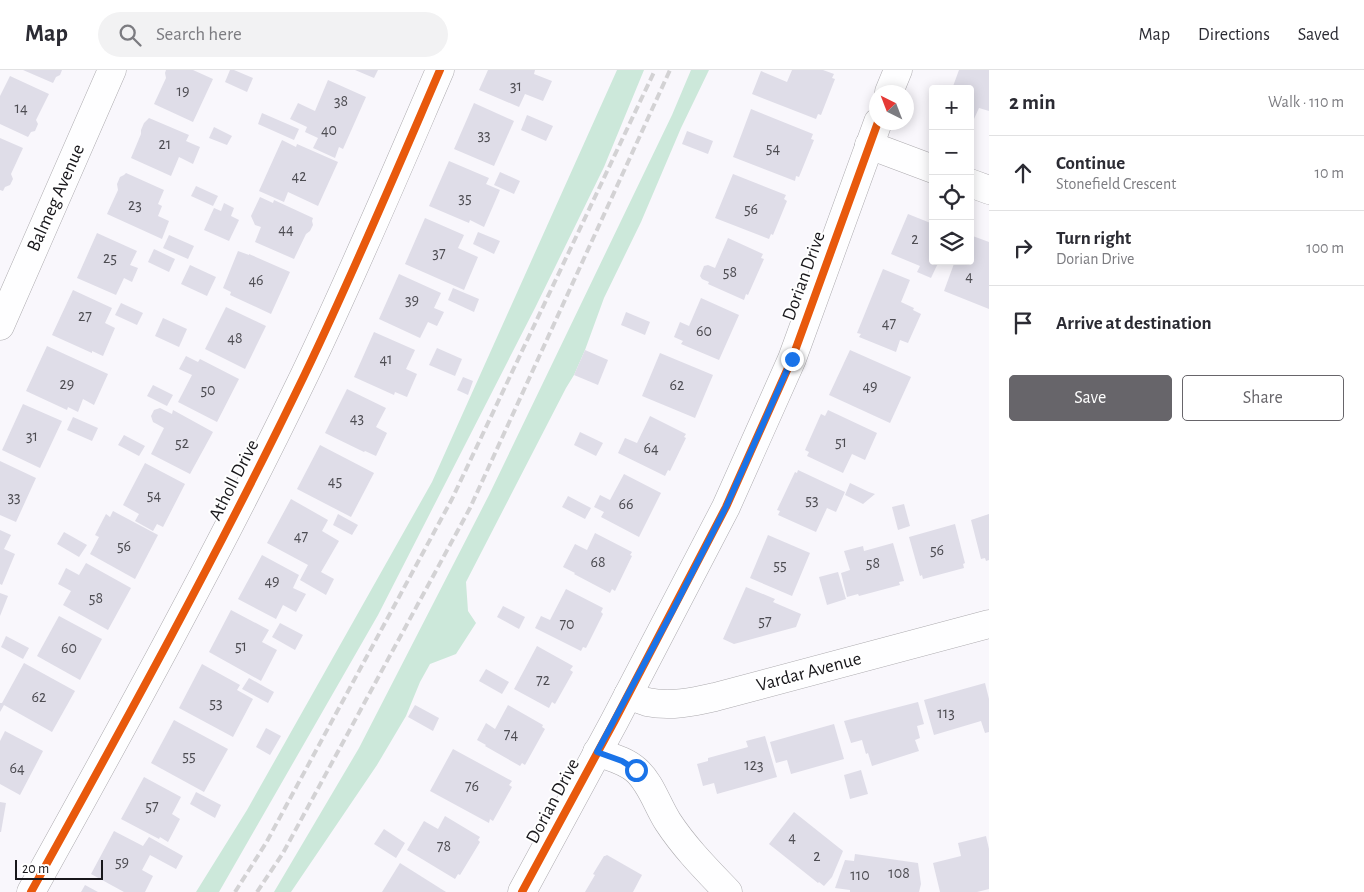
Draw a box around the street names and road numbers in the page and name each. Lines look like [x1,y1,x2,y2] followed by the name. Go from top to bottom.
[24,142,88,254] street label: Balmeg Avenue
[779,229,829,323] street label: Dorian Drive
[206,437,262,523] street label: Atholl Drive
[755,649,863,695] street label: Vardar Avenue
[523,755,583,847] street label: Dorian Drive

